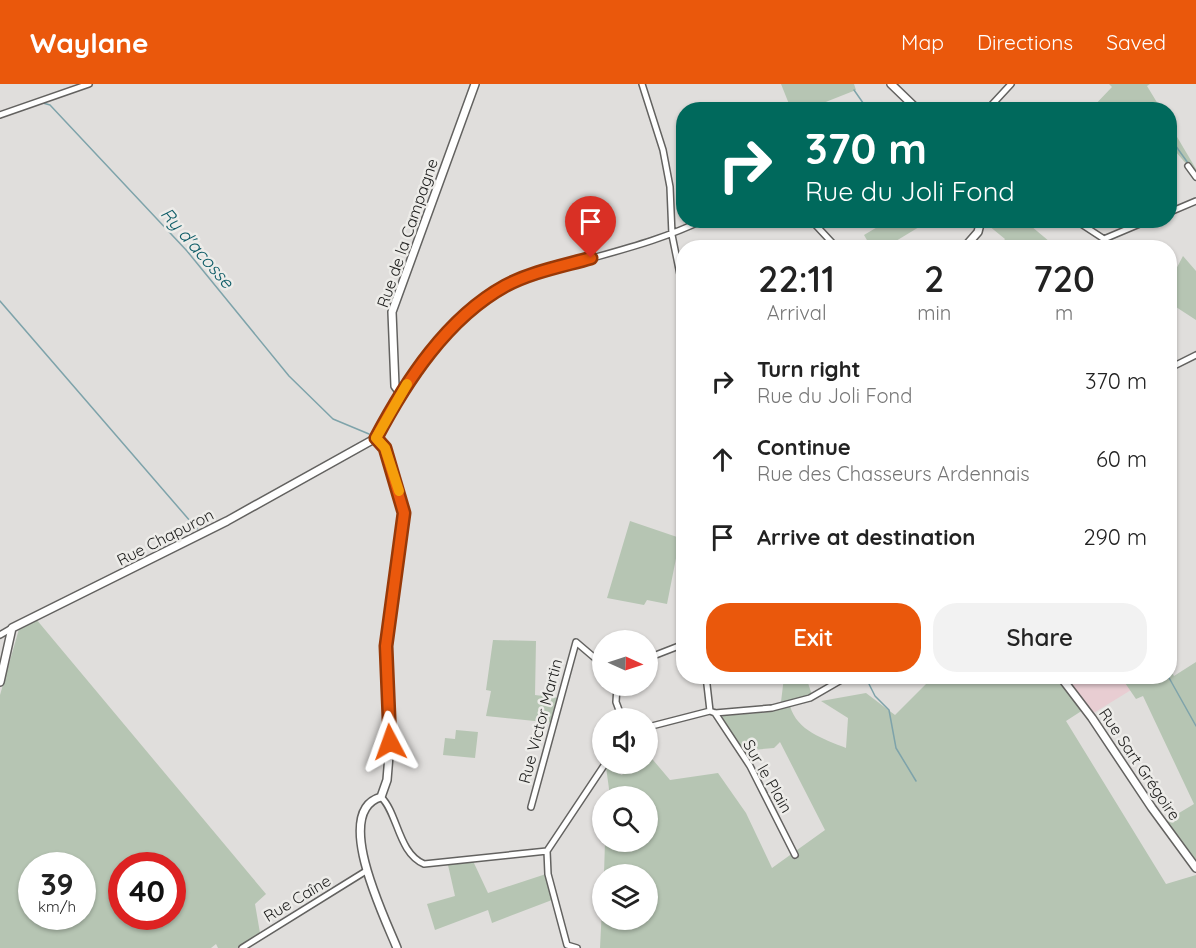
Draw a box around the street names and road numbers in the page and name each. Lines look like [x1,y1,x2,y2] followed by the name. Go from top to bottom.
[372,156,442,310] street label: Rue de la Campagne
[113,504,217,570] street label: Rue Chapuron
[514,657,566,785] street label: Rue Victor Martin
[1095,704,1185,824] street label: Rue Sart Grégoire
[739,736,797,816] street label: Sur le Plain
[260,870,334,926] street label: Rue Caîne

